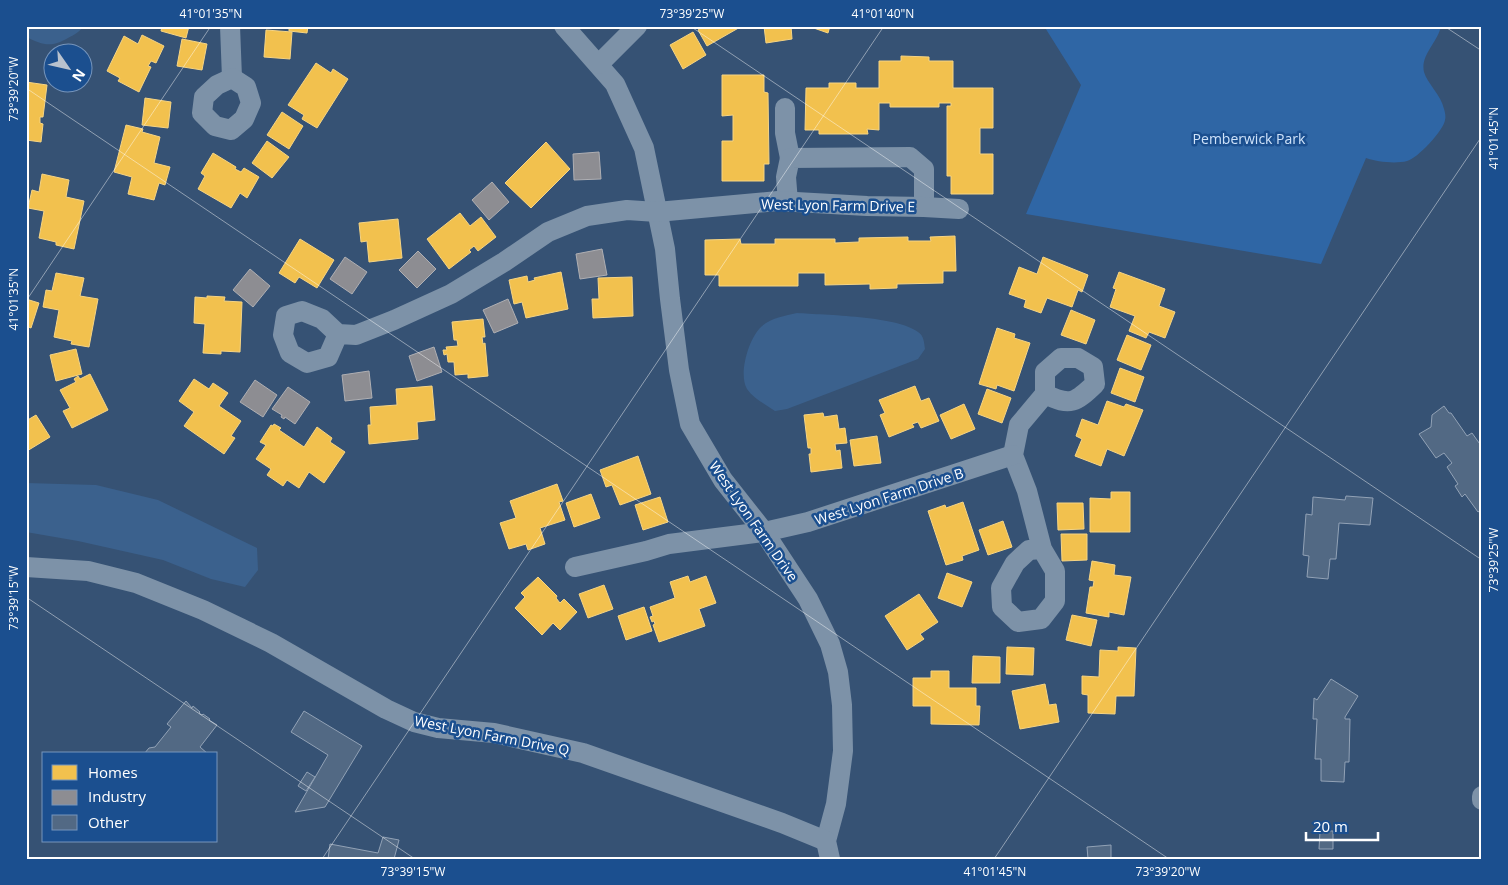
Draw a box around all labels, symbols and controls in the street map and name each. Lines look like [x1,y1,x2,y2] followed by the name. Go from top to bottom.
[180,5,242,22] text: 41°01'35"N
[660,5,724,22] text: 73°39'25"W
[852,5,914,22] text: 41°01'40"N
[42,42,92,92] north arrow
[5,57,22,121] text: 73°39'20"W
[68,66,90,86] text: N
[1485,107,1502,169] text: 41°01'45"N
[1193,129,1306,148] park label: Pemberwick Park
[761,194,915,216] street label: West Lyon Farm Drive E
[5,268,22,330] text: 41°01'35"N
[705,457,803,585] street label: West Lyon Farm Drive
[812,463,966,529] street label: West Lyon Farm Drive B
[1485,528,1502,592] text: 73°39'25"W
[5,566,22,630] text: 73°39'15"W
[413,711,571,759] street label: West Lyon Farm Drive Q
[42,752,218,842] legend
[88,762,138,782] text: Homes
[88,786,146,806] text: Industry
[1306,810,1378,842] scale bar
[88,812,129,832] text: Other
[1313,816,1348,836] text: 20 m
[381,863,445,880] text: 73°39'15"W
[964,863,1026,880] text: 41°01'45"N
[1136,863,1200,880] text: 73°39'20"W

